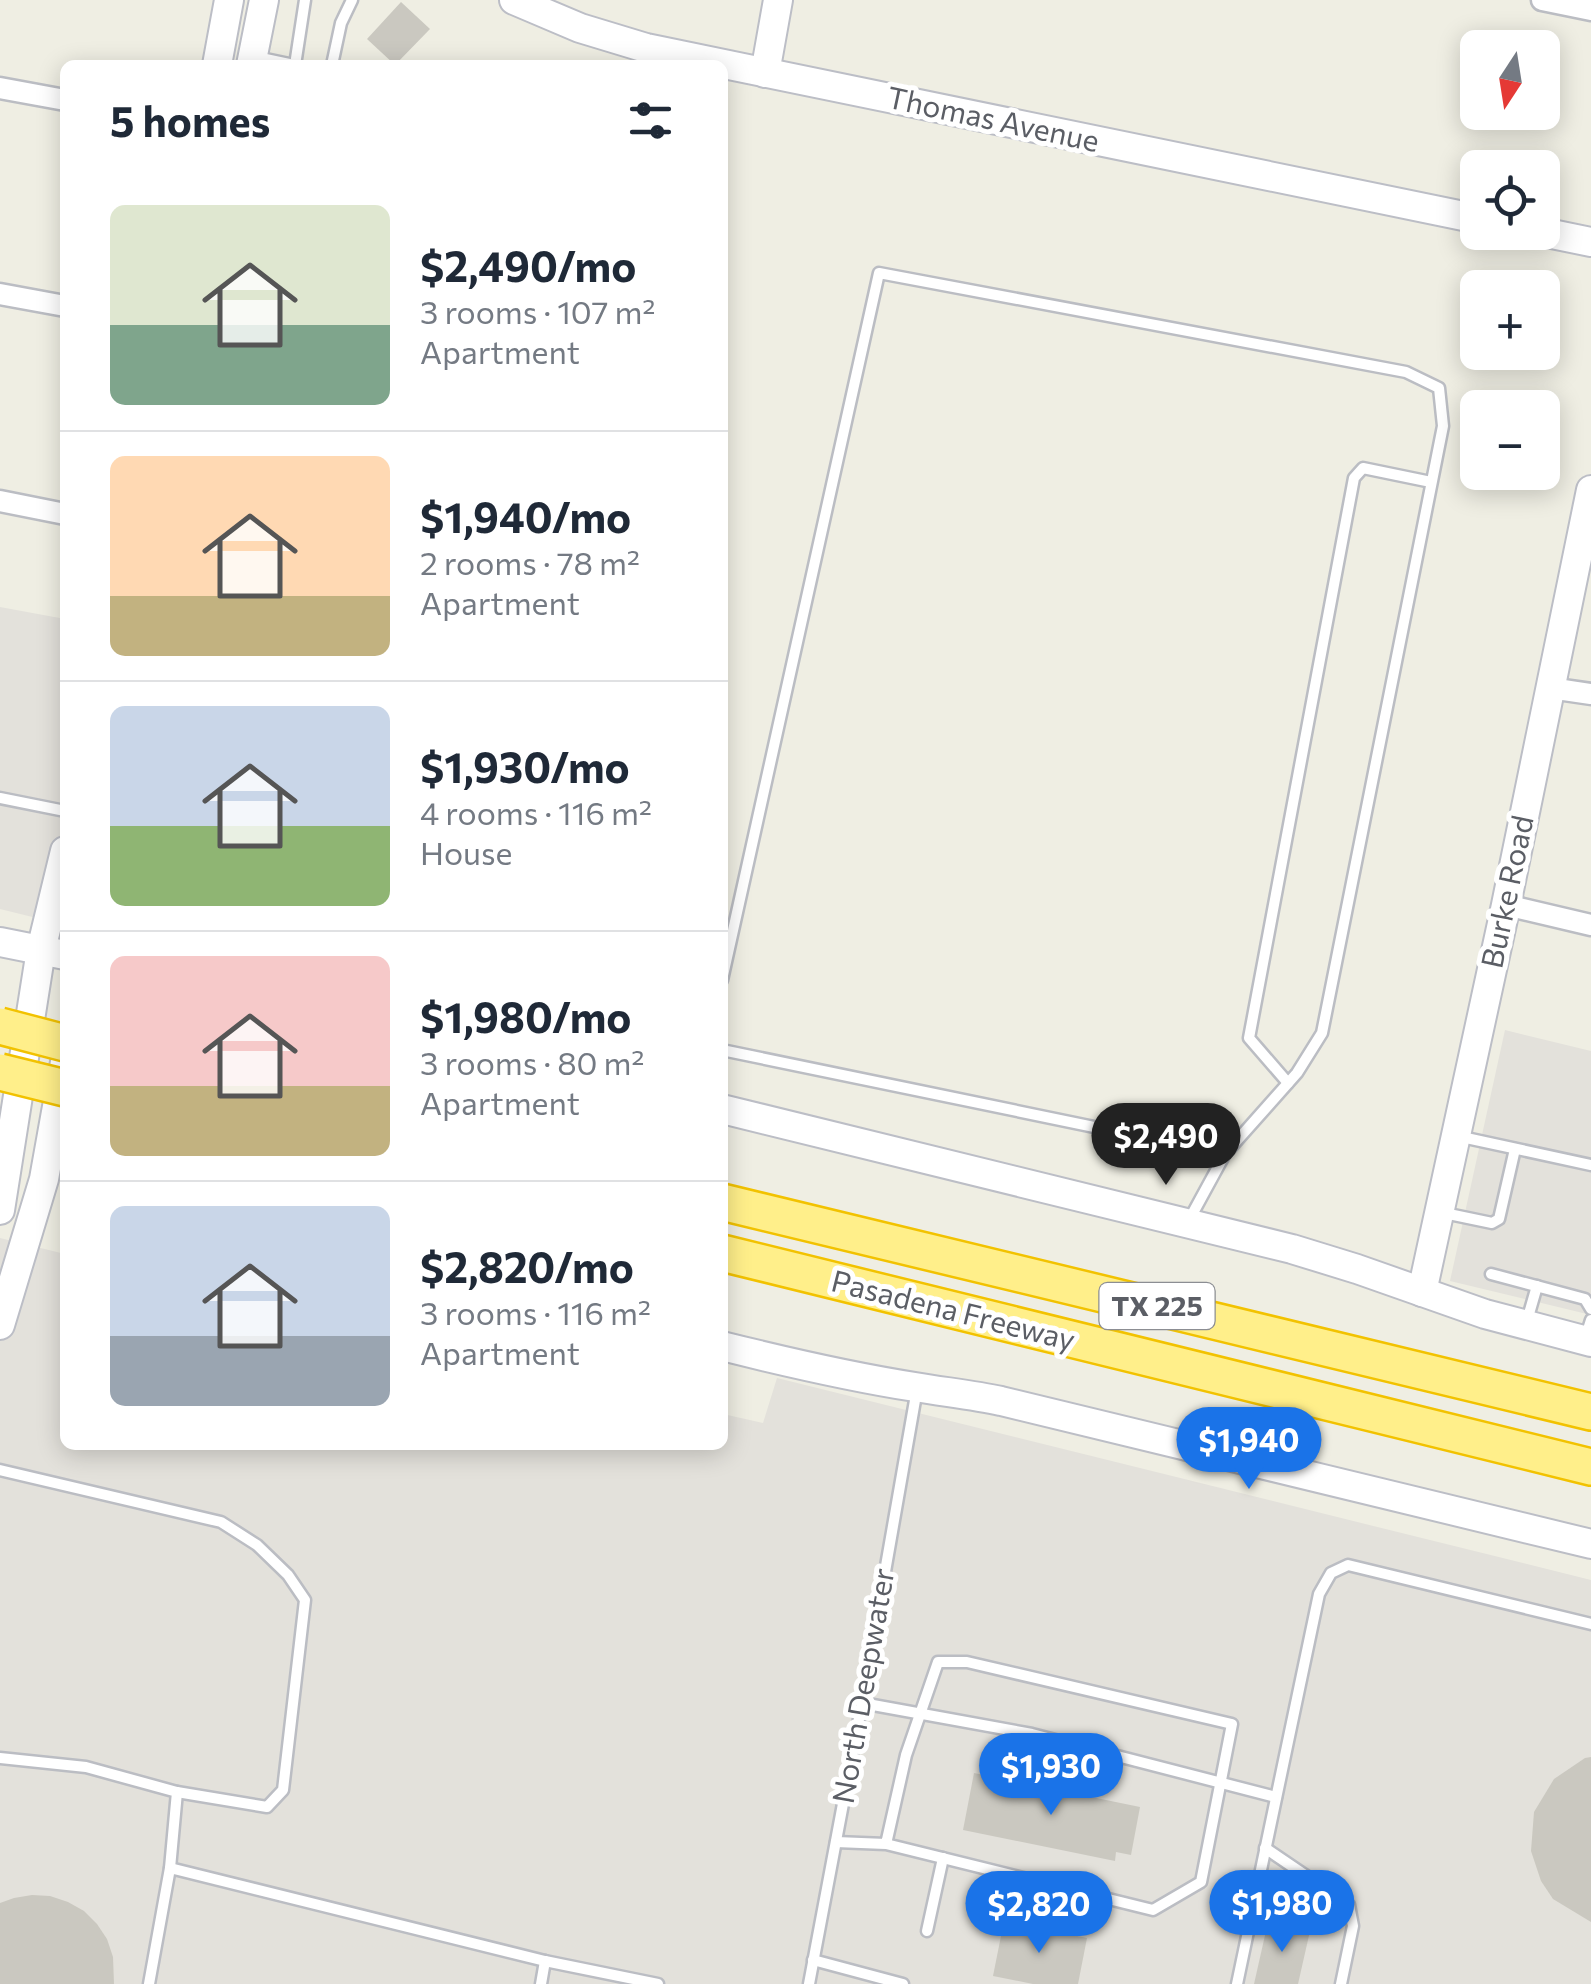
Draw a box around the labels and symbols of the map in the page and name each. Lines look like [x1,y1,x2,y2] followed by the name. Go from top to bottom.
[1460,30,1560,130] north arrow
[884,77,1103,158] street label: Thomas Avenue
[1471,812,1540,971] street label: Burke Road
[1085,1103,1247,1188] pin: $2,490
[828,1260,1079,1357] street label: Pasadena Freeway
[1100,1283,1214,1329] road number: TX 225
[1168,1407,1330,1492] pin: $1,940
[823,1565,900,1806] street label: North Deepwater
[970,1733,1132,1818] pin: $1,930
[1201,1870,1363,1955] pin: $1,980
[958,1871,1120,1956] pin: $2,820

